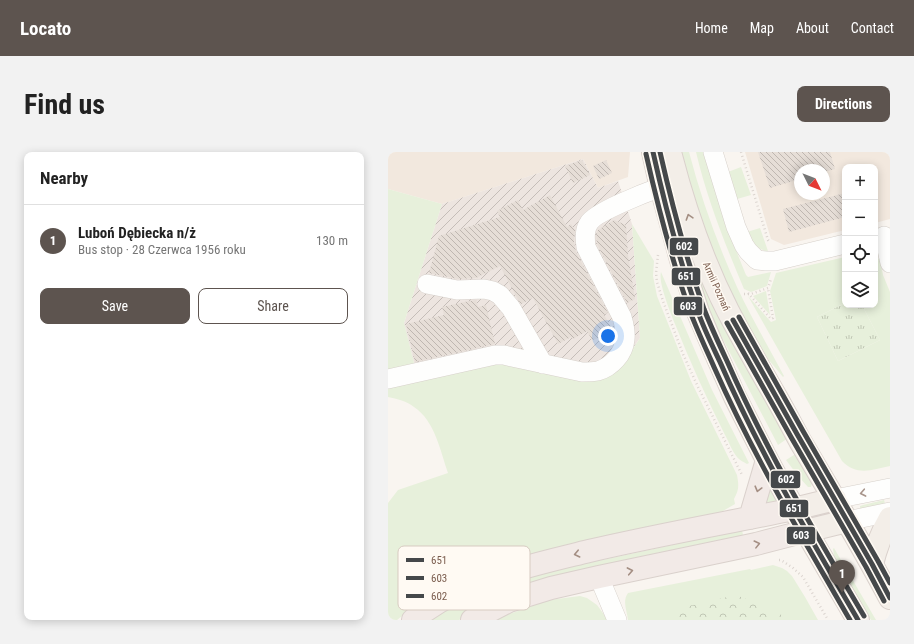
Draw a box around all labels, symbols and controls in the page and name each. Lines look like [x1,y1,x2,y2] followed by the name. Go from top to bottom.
[20,17,71,40] text: Locato
[695,20,728,36] text: Home
[750,20,774,36] text: Map
[796,20,829,36] text: About
[851,20,894,36] text: Contact
[797,86,890,122] button: Directions
[24,88,105,121] text: Find us
[794,164,830,200] north arrow
[842,164,878,308] map controls
[842,164,878,200] button: +
[40,168,88,188] text: Nearby
[842,200,878,236] button: −
[685,214,694,221] one-way arrow
[78,224,196,242] text: Luboń Dębiecka n/ż
[50,233,56,248] text: 1
[316,233,348,248] text: 130 m
[842,236,878,272] button: locate
[669,237,699,256] line badge: 602
[676,240,693,253] text: 602
[78,242,246,257] text: Bus stop · 28 Czerwca 1956 roku
[701,260,732,313] street label: Armii Poznań
[671,267,701,286] line badge: 651
[678,270,694,283] text: 651
[842,272,878,308] button: layers
[40,288,190,324] button: Save
[198,288,348,324] button: Share
[673,296,703,316] line badge: 603
[680,300,697,313] text: 603
[598,326,618,346] your location
[770,470,801,489] line badge: 602
[778,473,795,486] text: 602
[755,486,763,492] one-way arrow
[859,489,866,497] one-way arrow
[779,499,809,518] line badge: 651
[786,502,802,515] text: 651
[786,526,816,545] line badge: 603
[793,529,810,542] text: 603
[754,540,761,549] one-way arrow
[398,546,530,610] legend
[574,550,580,558] one-way arrow
[431,554,447,567] text: 651
[829,560,855,593] pin: 1
[627,567,633,575] one-way arrow
[431,572,447,585] text: 603
[431,590,447,603] text: 602

